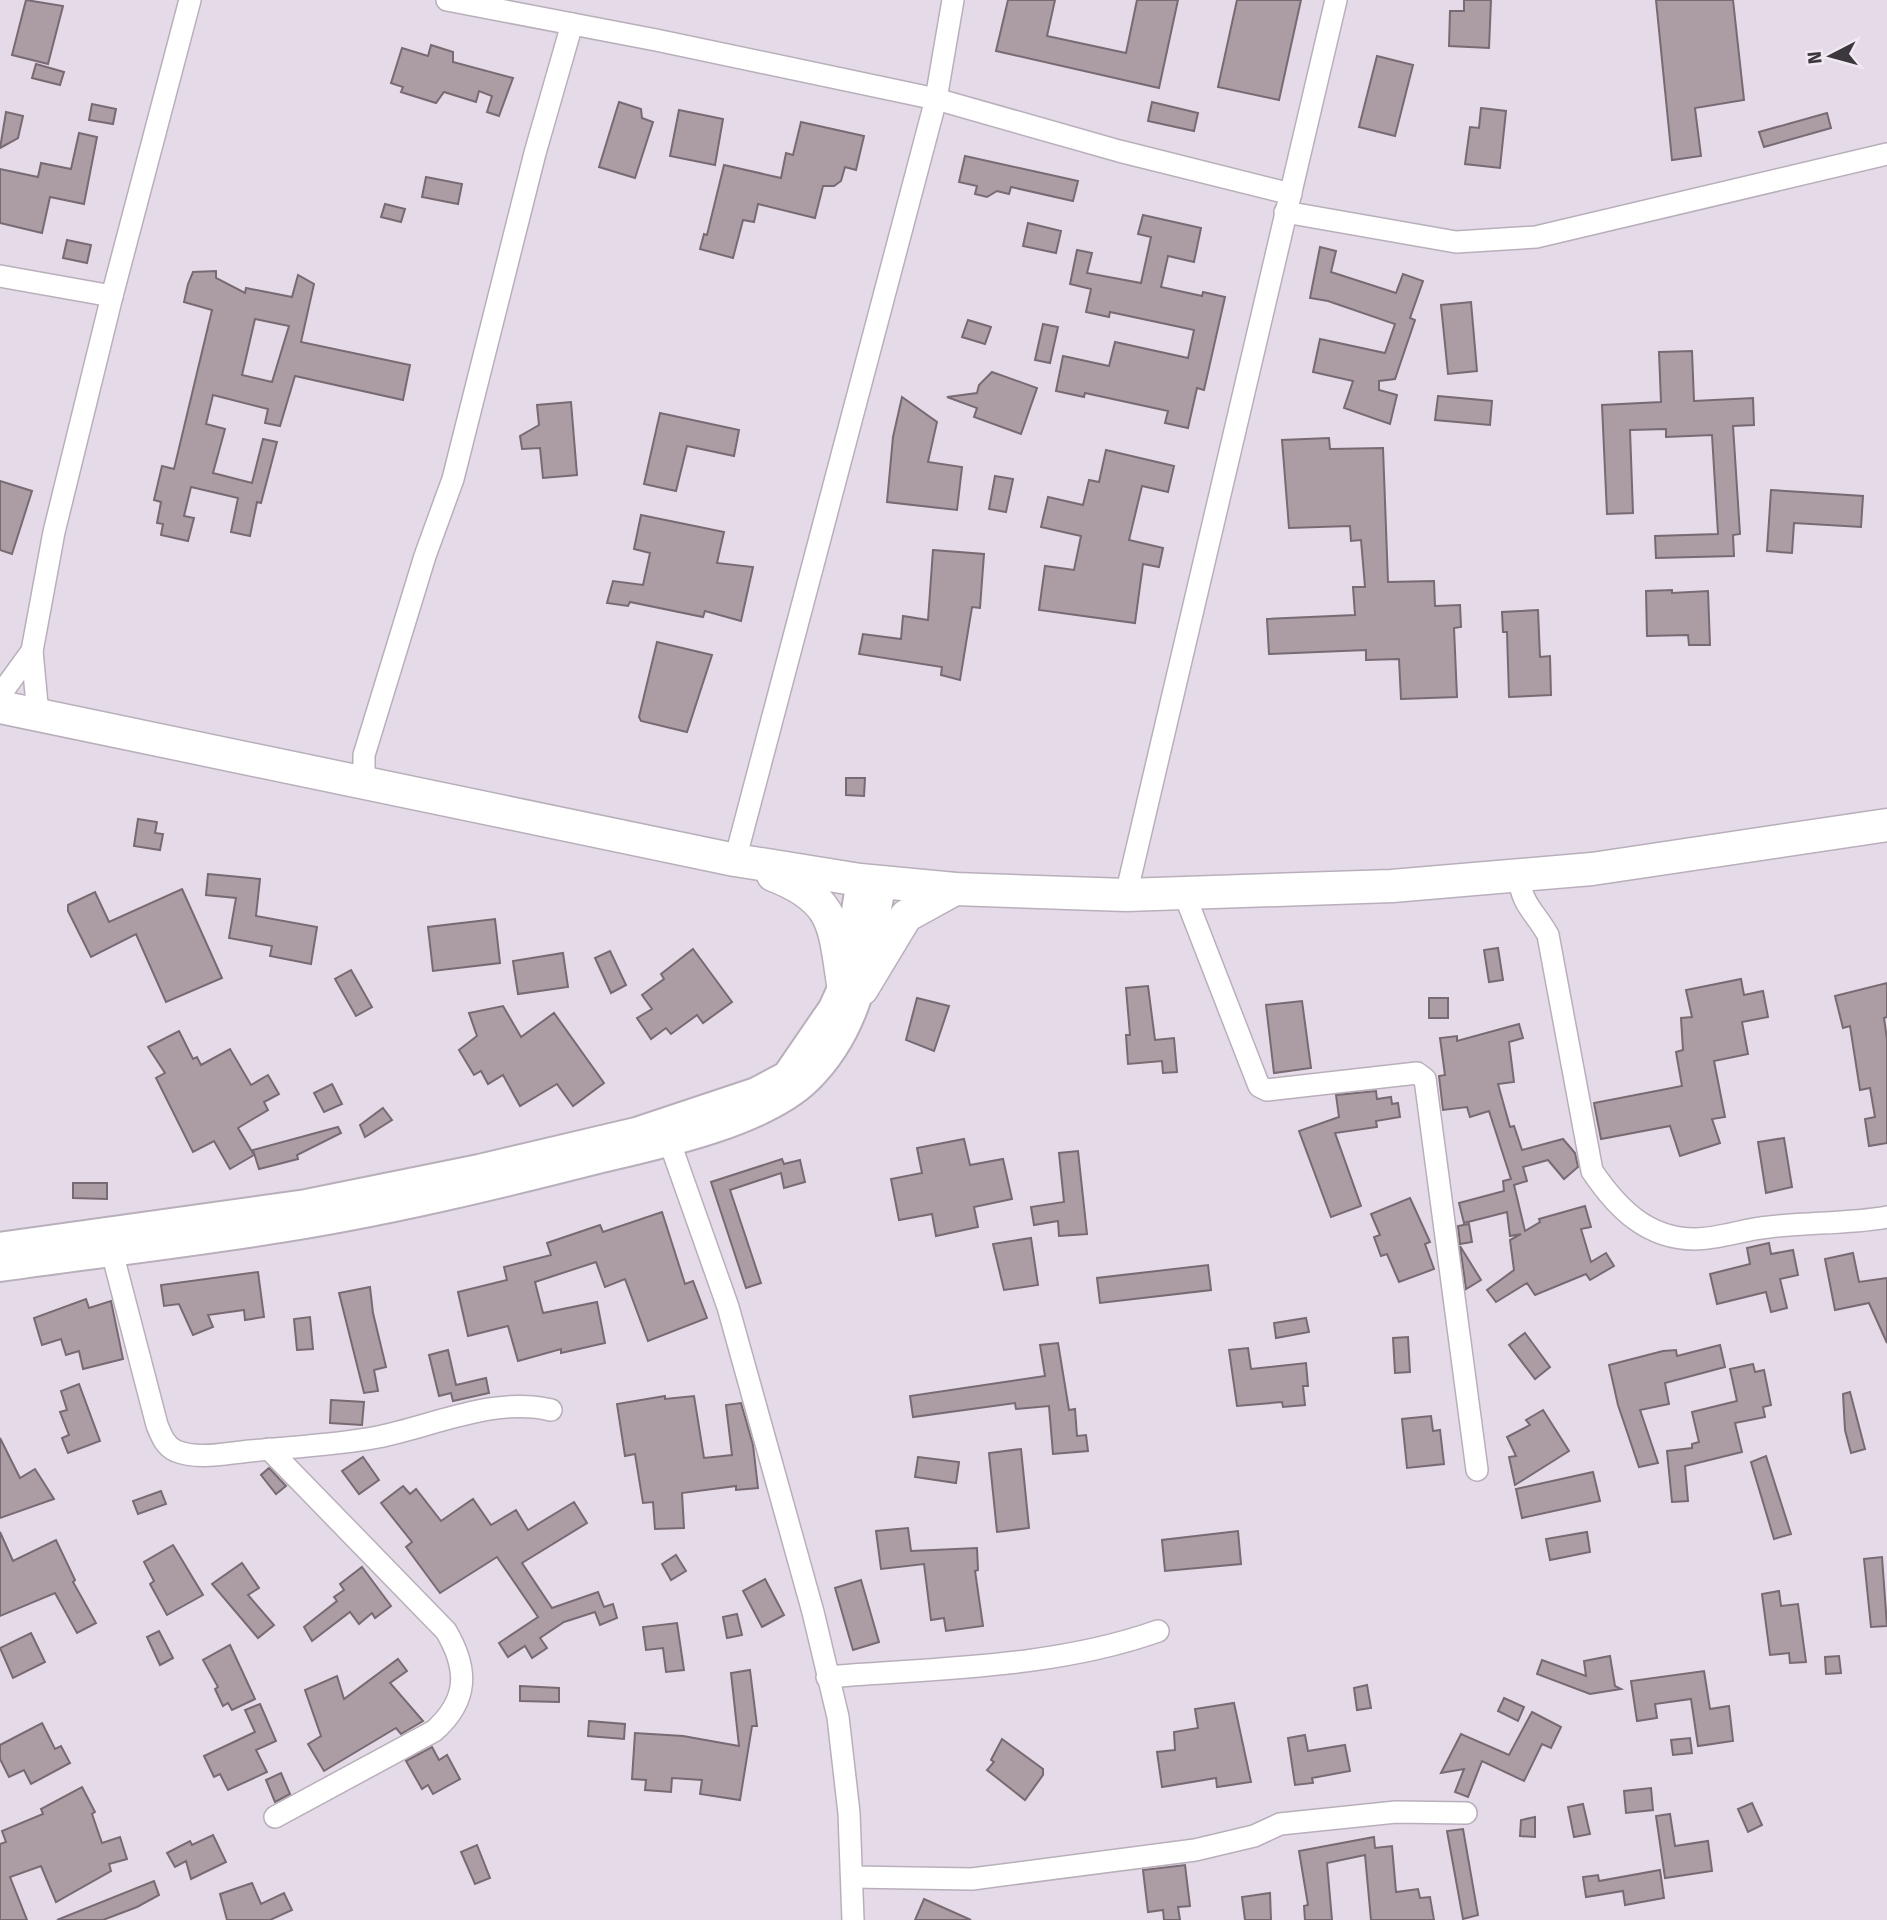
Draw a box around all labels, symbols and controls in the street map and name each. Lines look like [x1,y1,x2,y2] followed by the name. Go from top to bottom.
[1796,21,1866,91] north arrow
[1802,50,1827,65] text: N

